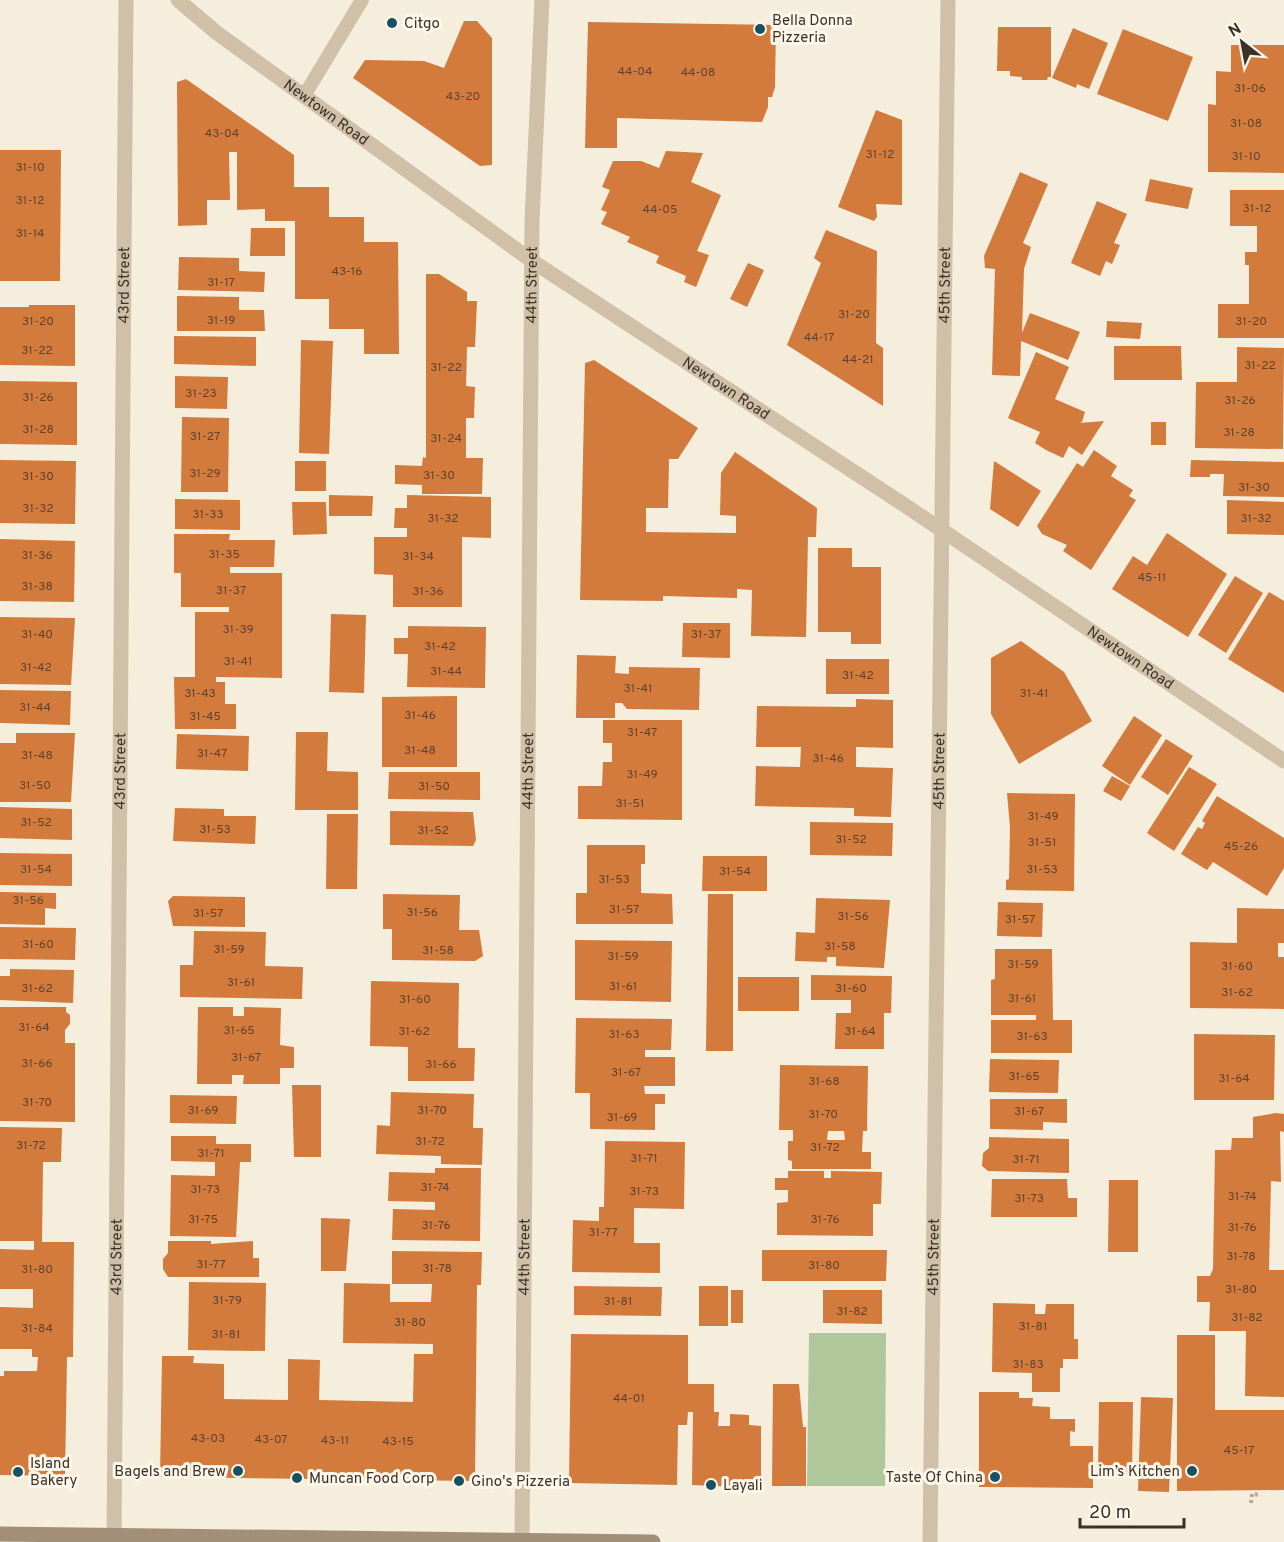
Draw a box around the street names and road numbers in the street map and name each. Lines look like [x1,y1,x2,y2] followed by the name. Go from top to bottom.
[279,76,372,151] street label: Newtown Road
[115,246,135,324] street label: 43rd Street
[523,246,543,324] street label: 44th Street
[936,246,956,324] street label: 45th Street
[678,354,773,425] street label: Newtown Road
[1083,623,1177,695] street label: Newtown Road
[112,732,131,810] street label: 43rd Street
[520,732,539,810] street label: 44th Street
[931,732,950,810] street label: 45th Street
[108,1218,128,1296] street label: 43rd Street
[516,1218,535,1296] street label: 44th Street
[925,1218,945,1296] street label: 45th Street

